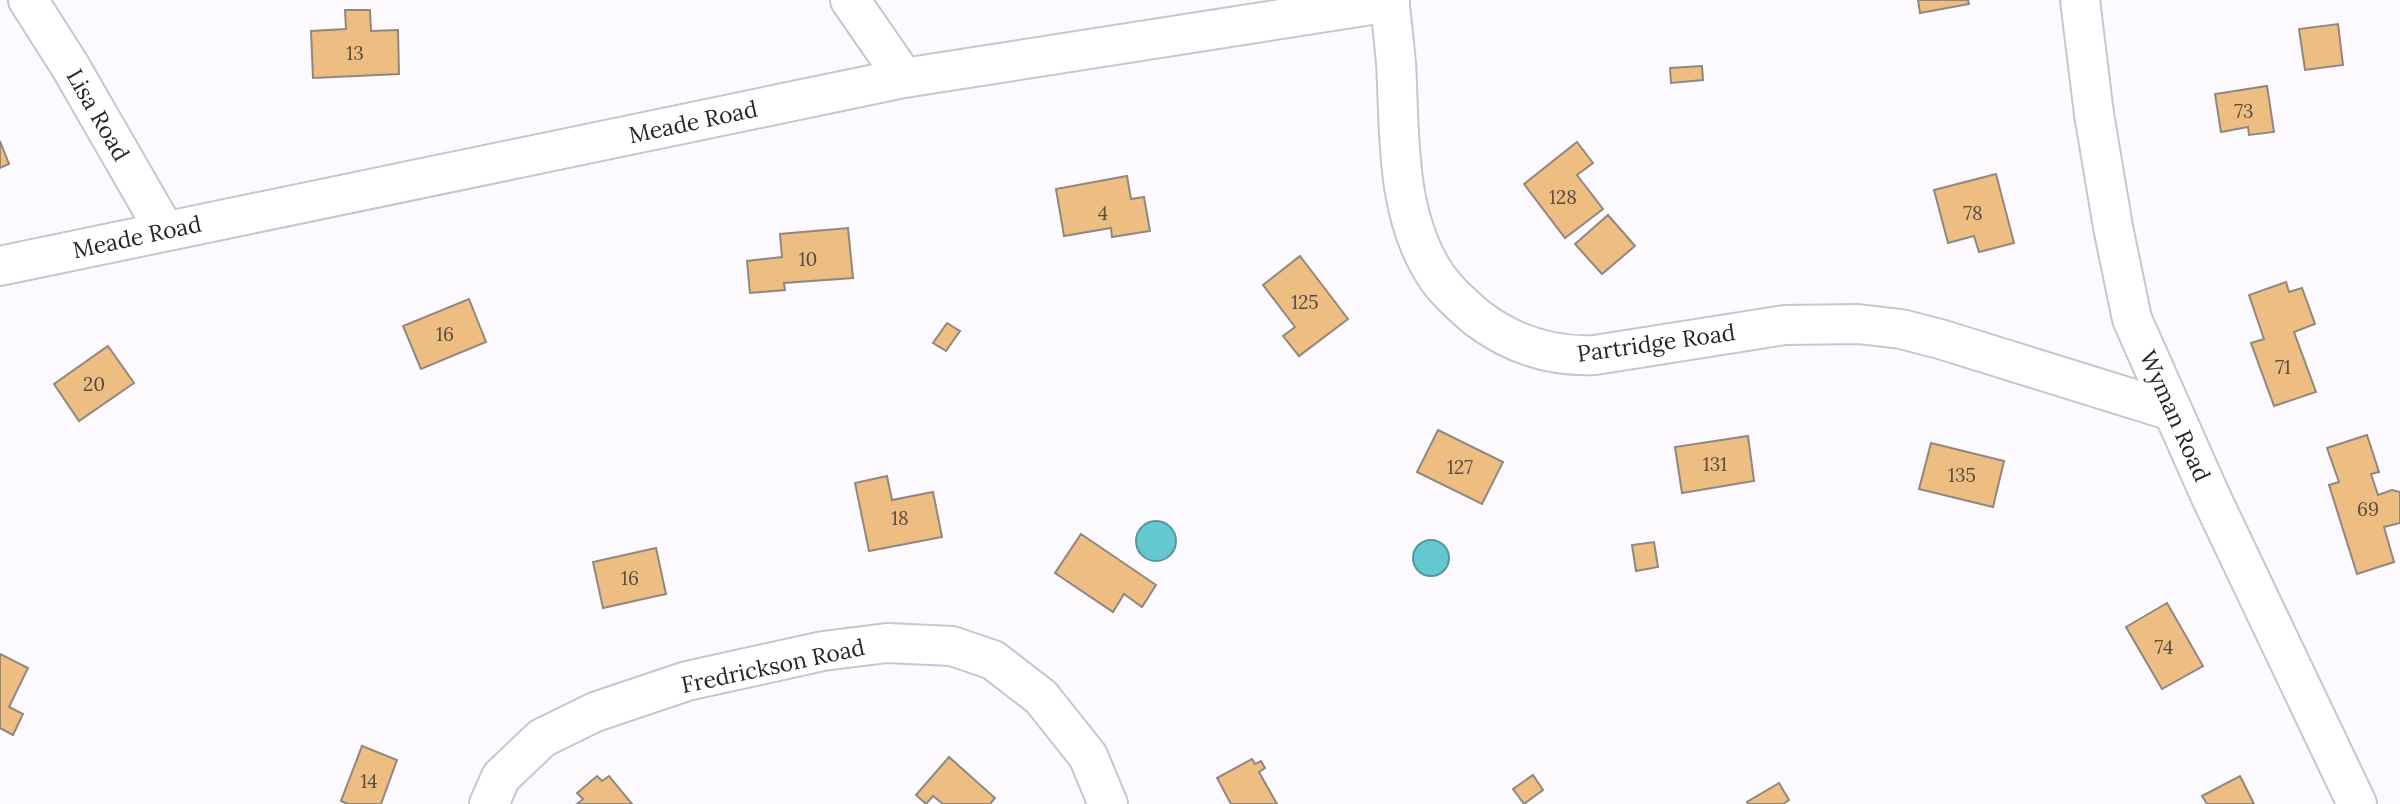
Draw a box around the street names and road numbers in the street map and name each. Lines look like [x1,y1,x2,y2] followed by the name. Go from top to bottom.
[60,63,137,166] street label: Lisa Road
[626,94,760,149] street label: Meade Road
[70,209,204,264] street label: Meade Road
[1575,317,1737,368] street label: Partridge Road
[2134,346,2217,486] street label: Wyman Road
[679,632,867,699] street label: Fredrickson Road

